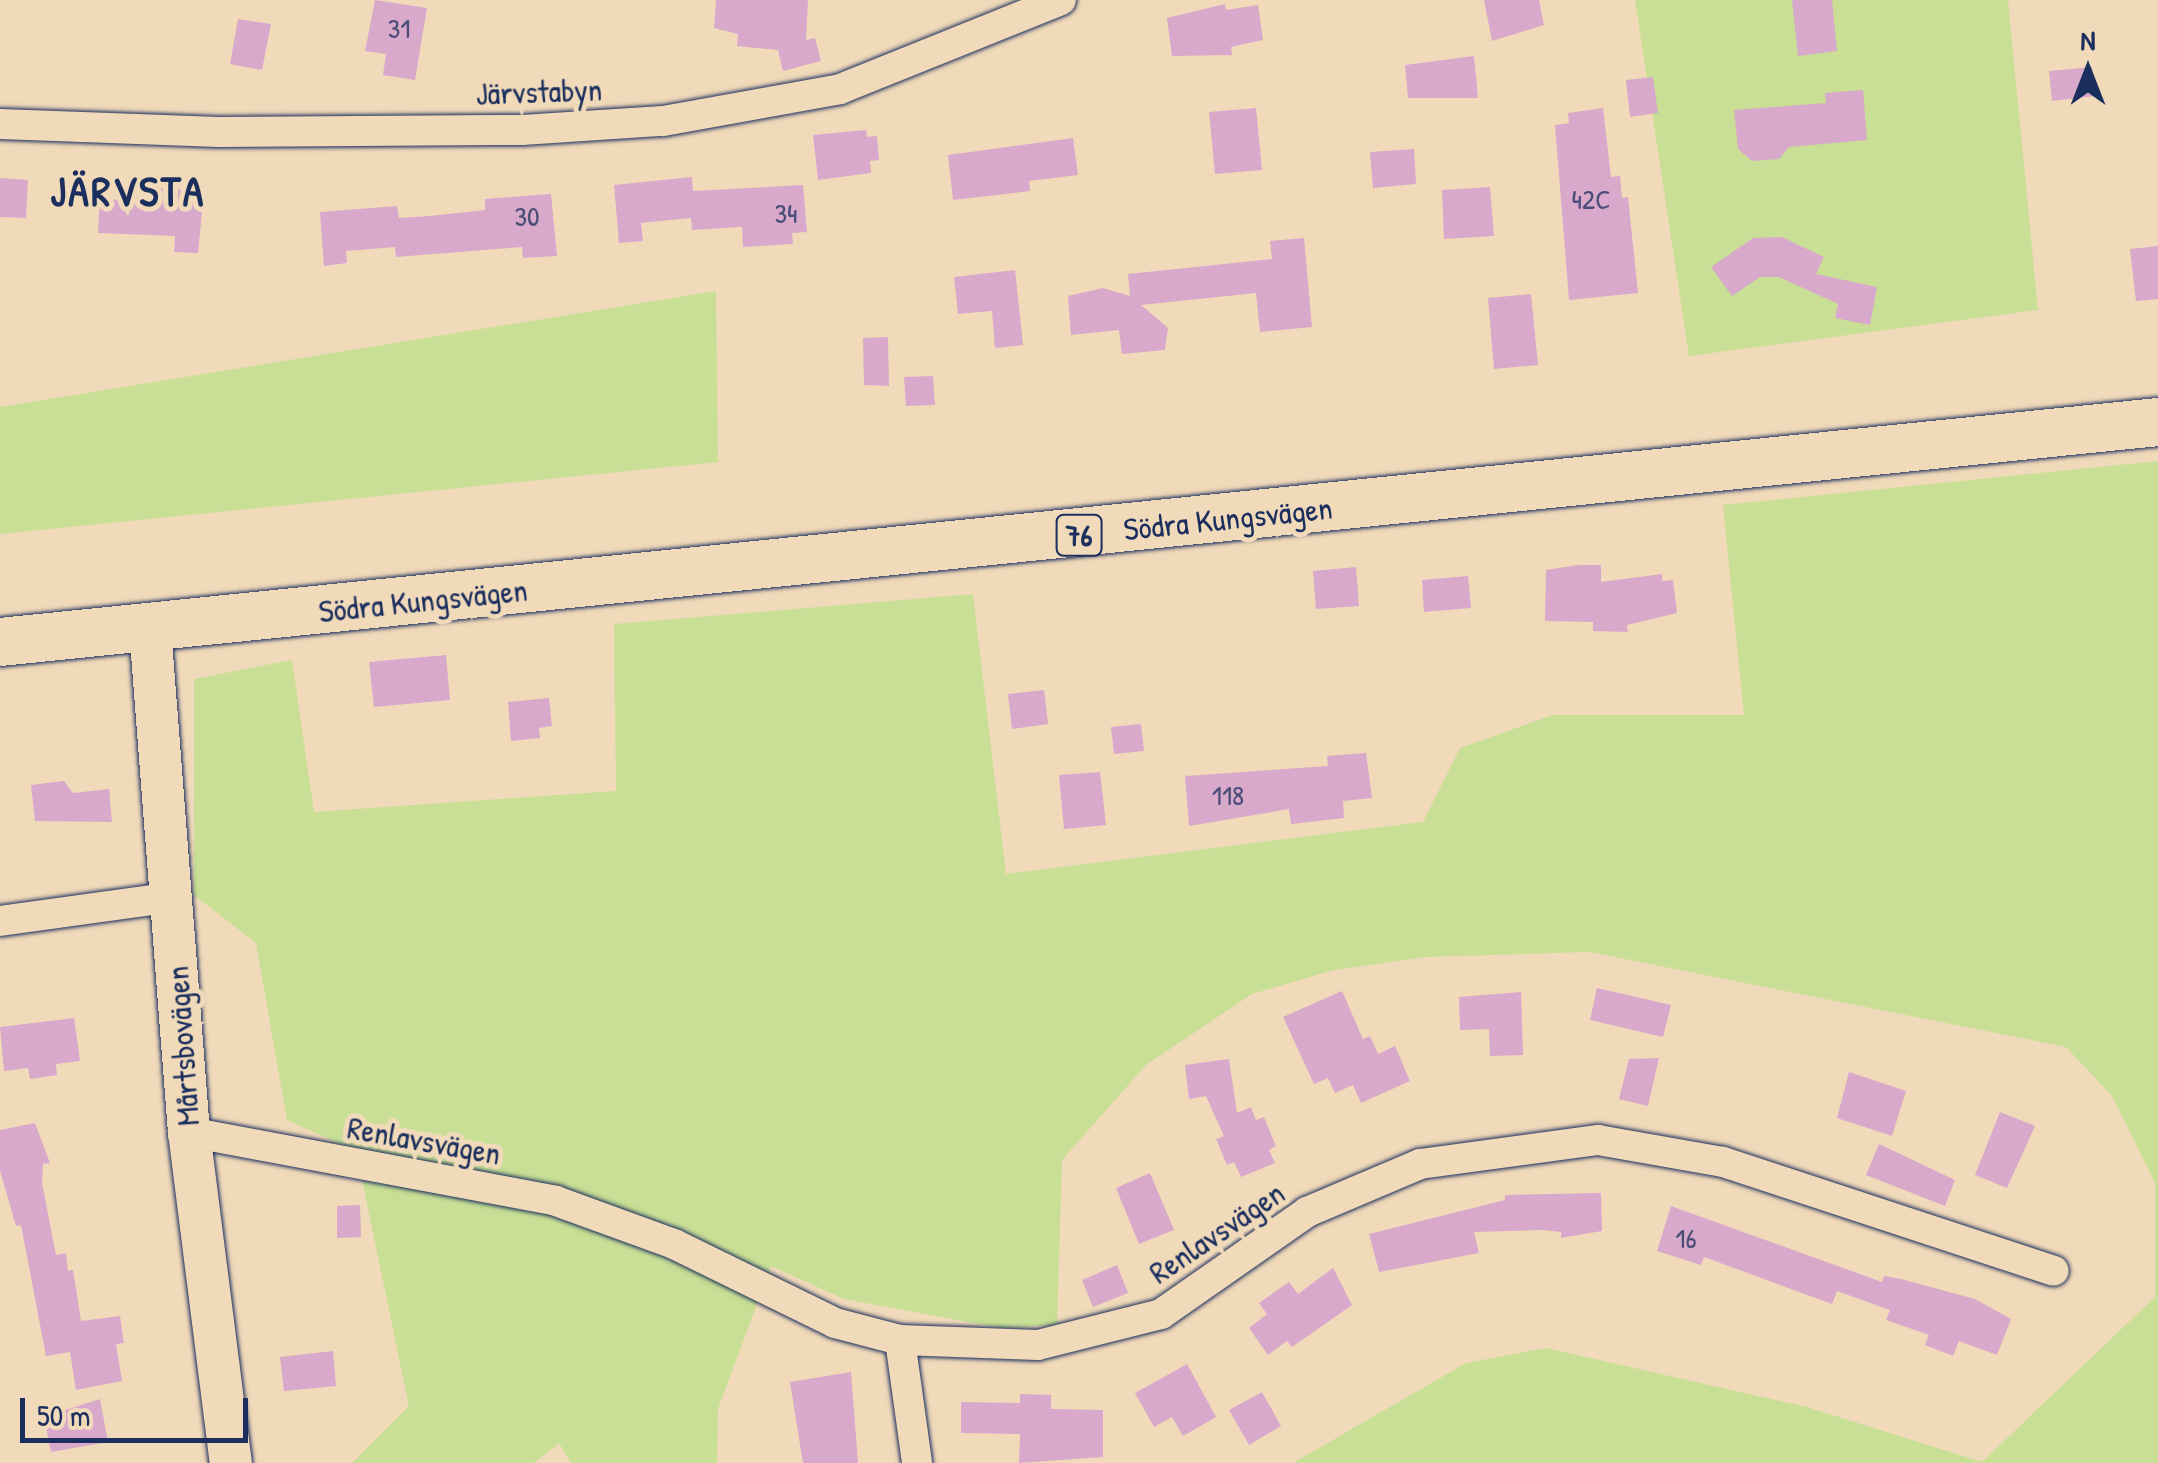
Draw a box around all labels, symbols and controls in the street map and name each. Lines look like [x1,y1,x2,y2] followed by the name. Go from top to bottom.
[388,11,410,45] house number: 31
[2038,20,2138,120] north arrow
[2081,21,2095,59] text: N
[475,71,603,113] street label: Järvstabyn
[50,166,206,216] district label: JÄRVSTA
[1572,182,1610,216] house number: 42C
[774,196,798,230] house number: 34
[514,199,540,233] house number: 30
[1122,489,1334,549] street label: Södra Kungsvägen
[1054,510,1104,560] road number: 76
[317,571,529,631] street label: Södra Kungsvägen
[1212,778,1244,812] house number: 118
[158,965,208,1127] street label: Mårtsbovägen
[344,1109,504,1173] street label: Renlavsvägen
[1142,1174,1292,1292] street label: Renlavsvägen
[1675,1221,1697,1255] house number: 16
[25,1378,252,1440] scale bar
[37,1395,90,1435] text: 50 m

